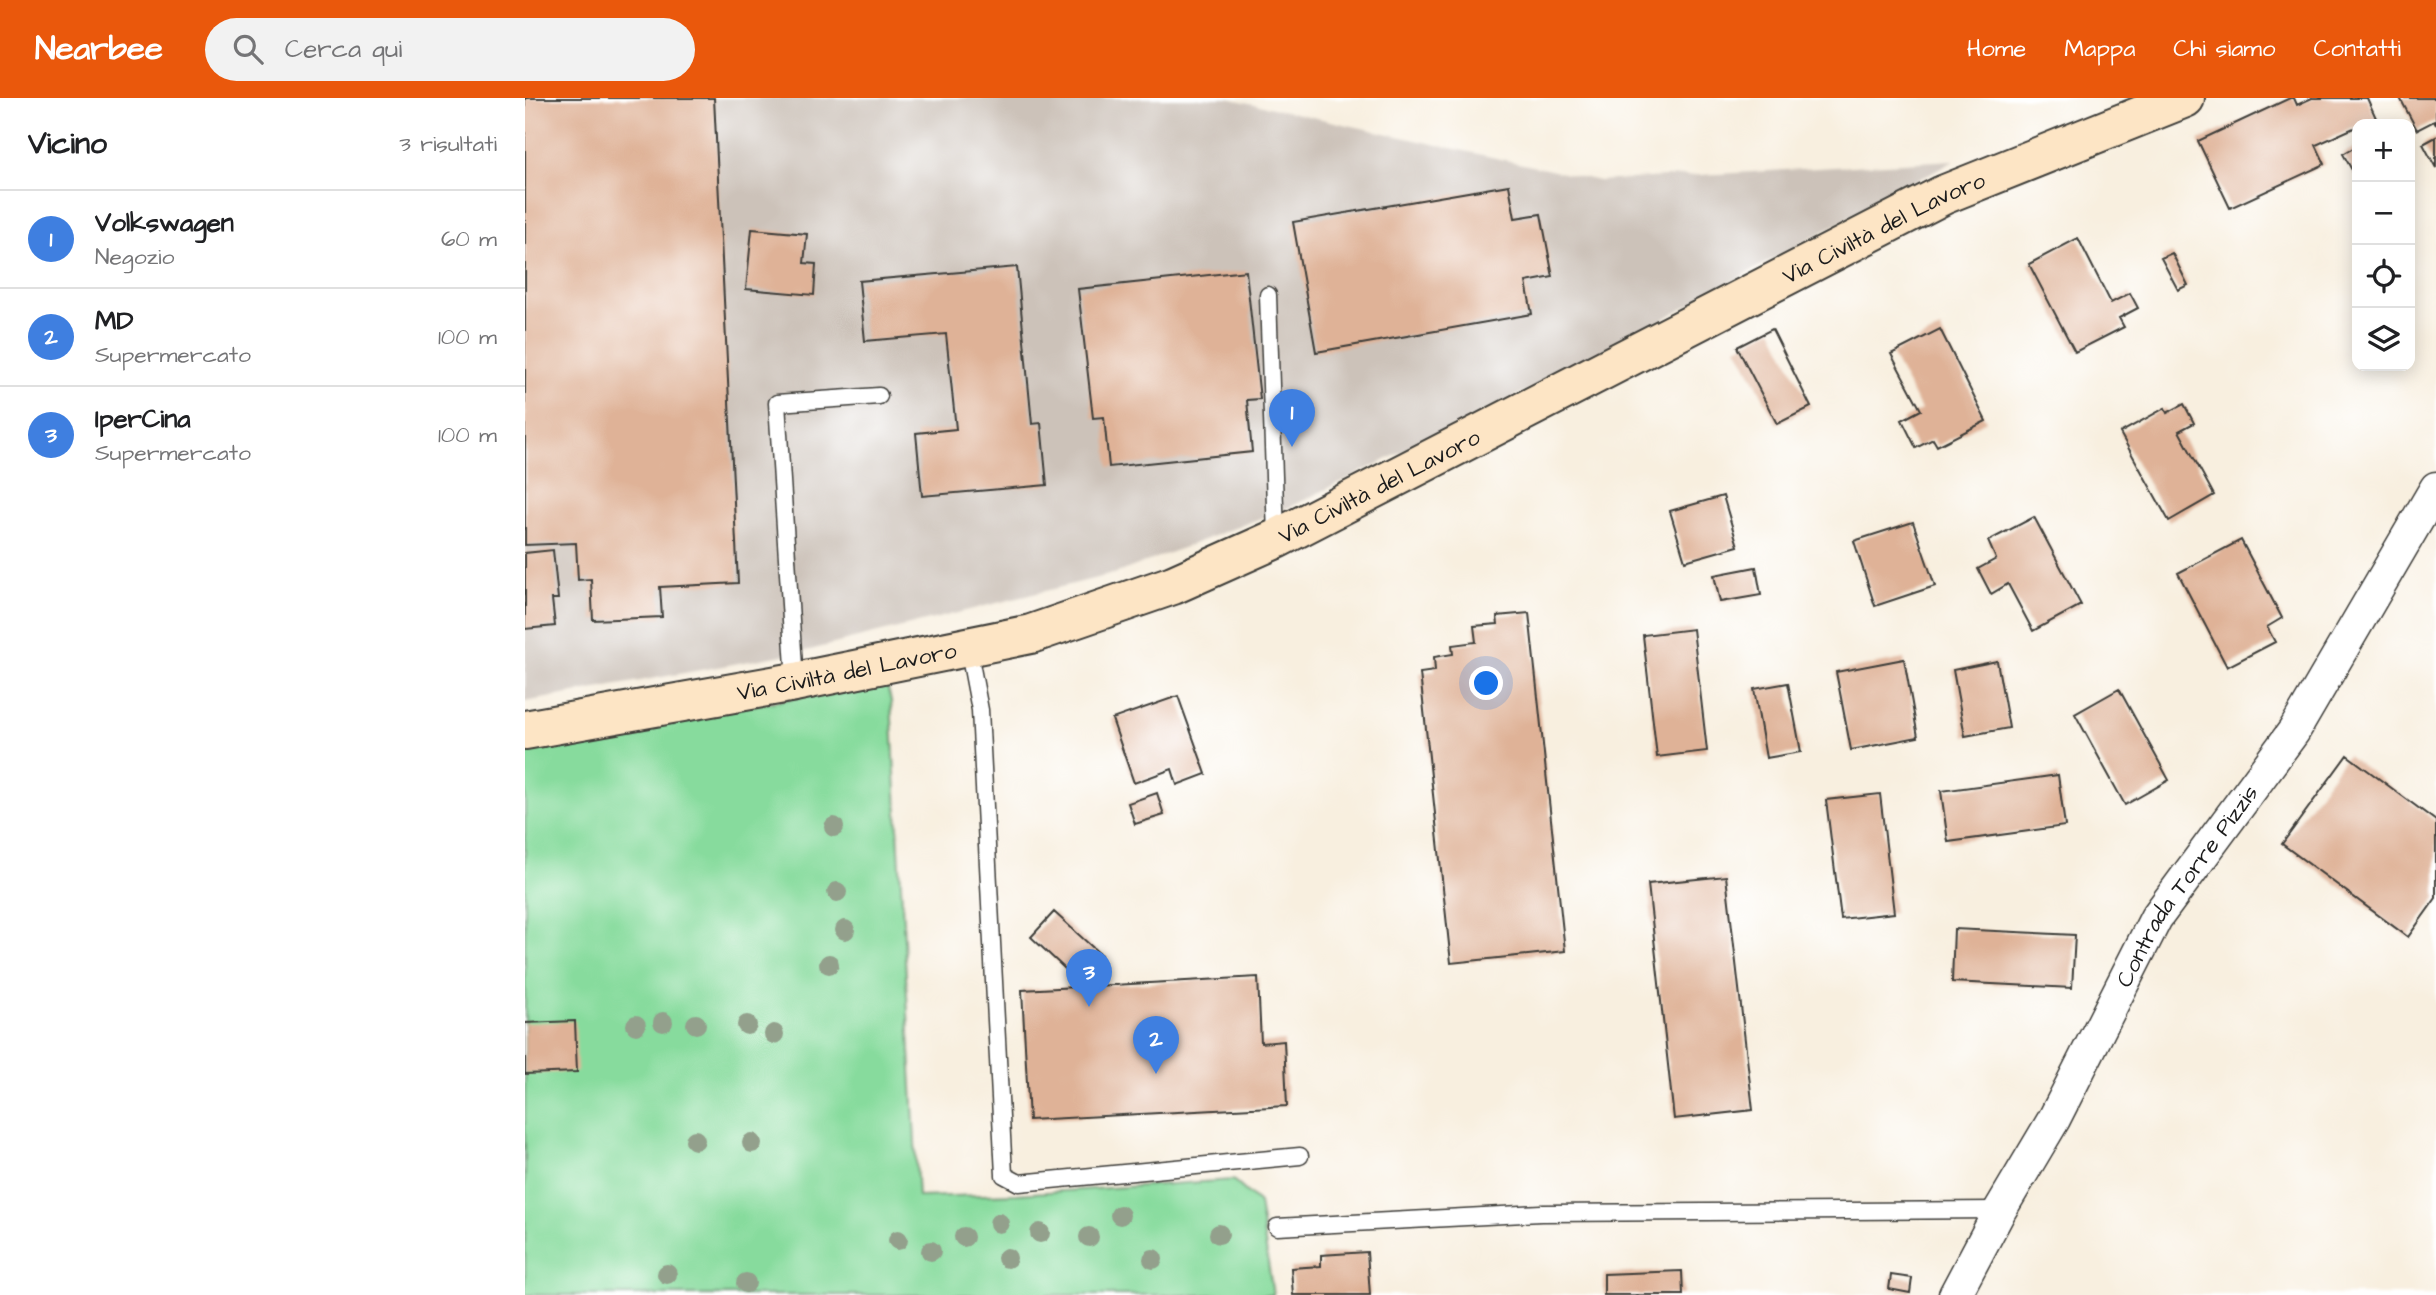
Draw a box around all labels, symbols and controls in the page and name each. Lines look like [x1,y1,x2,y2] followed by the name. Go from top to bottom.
[205,18,695,81] search box
[35,26,163,72] text: Nearbee
[229,30,267,68] icon: search
[285,31,402,67] text: Cerca qui
[1967,32,2026,66] text: Home
[2064,32,2135,66] text: Mappa
[2173,32,2276,66] text: Chi siamo
[2314,32,2401,66] text: Contatti
[2352,119,2415,371] map controls
[2352,119,2415,182] button: +
[28,123,107,165] text: Vicino
[399,128,497,160] text: 3 risultati
[1777,165,1990,292] street label: Via Civiltà del Lavoro
[2352,182,2415,245] button: −
[95,205,234,241] text: Volkswagen
[50,223,52,255] text: 1
[441,223,497,255] text: 60 m
[95,241,174,273] text: Negozio
[2352,245,2415,308] button: locate
[95,303,133,339] text: MD
[2352,308,2415,371] button: layers
[44,321,58,353] text: 2
[438,321,497,353] text: 100 m
[95,339,251,371] text: Supermercato
[1269,389,1315,447] pin: 1
[95,401,190,437] text: IperCina
[45,419,57,451] text: 3
[438,419,497,451] text: 100 m
[1273,421,1486,552] street label: Via Civiltà del Lavoro
[95,437,251,469] text: Supermercato
[734,635,959,709] street label: Via Civiltà del Lavoro
[1469,666,1503,700] your location
[2109,778,2266,993] street label: Contrada Torre Pizzis
[1066,949,1112,1007] pin: 3
[1133,1016,1179,1074] pin: 2

